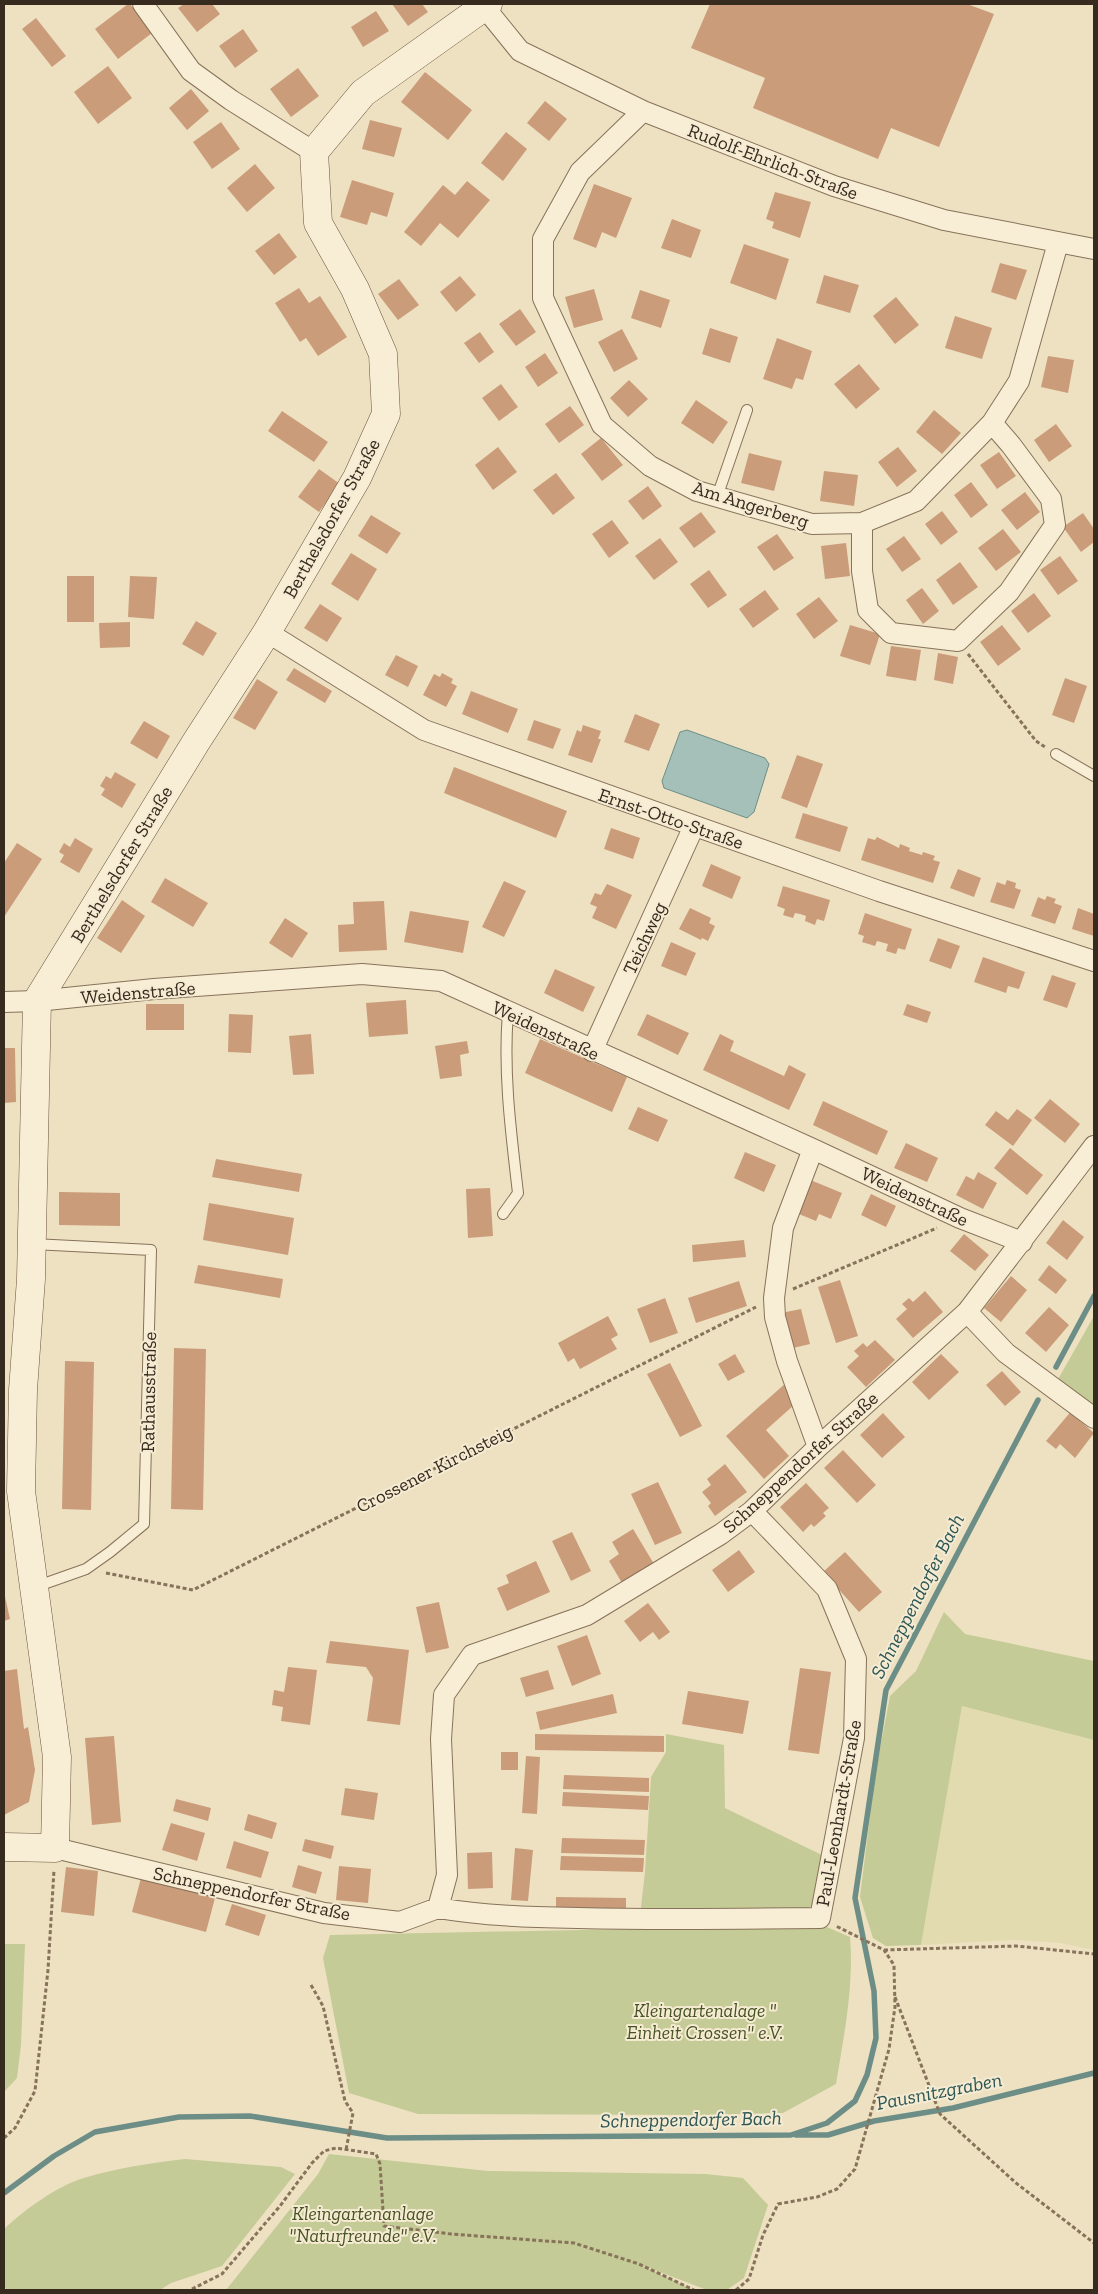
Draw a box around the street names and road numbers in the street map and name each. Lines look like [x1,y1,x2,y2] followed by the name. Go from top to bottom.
[684,118,861,205] street label: Rudolf-Ehrlich-Straße
[278,434,385,602] street label: Berthelsdorfer Straße
[690,476,812,533] street label: Am Angerberg
[65,782,177,947] street label: Berthelsdorfer Straße
[595,783,746,854] street label: Ernst-Otto-Straße
[618,898,672,978] street label: Teichweg
[80,976,197,1009] street label: Weidenstraße
[489,996,603,1065] street label: Weidenstraße
[858,1162,972,1231] street label: Weidenstraße
[136,1331,161,1452] street label: Rathausstraße
[718,1387,883,1538] street label: Schneppendorfer Straße
[352,1419,517,1518] street label: Crossener Kirchsteig
[811,1718,866,1908] street label: Paul-Leonhardt-Straße
[151,1861,353,1926] street label: Schneppendorfer Straße

